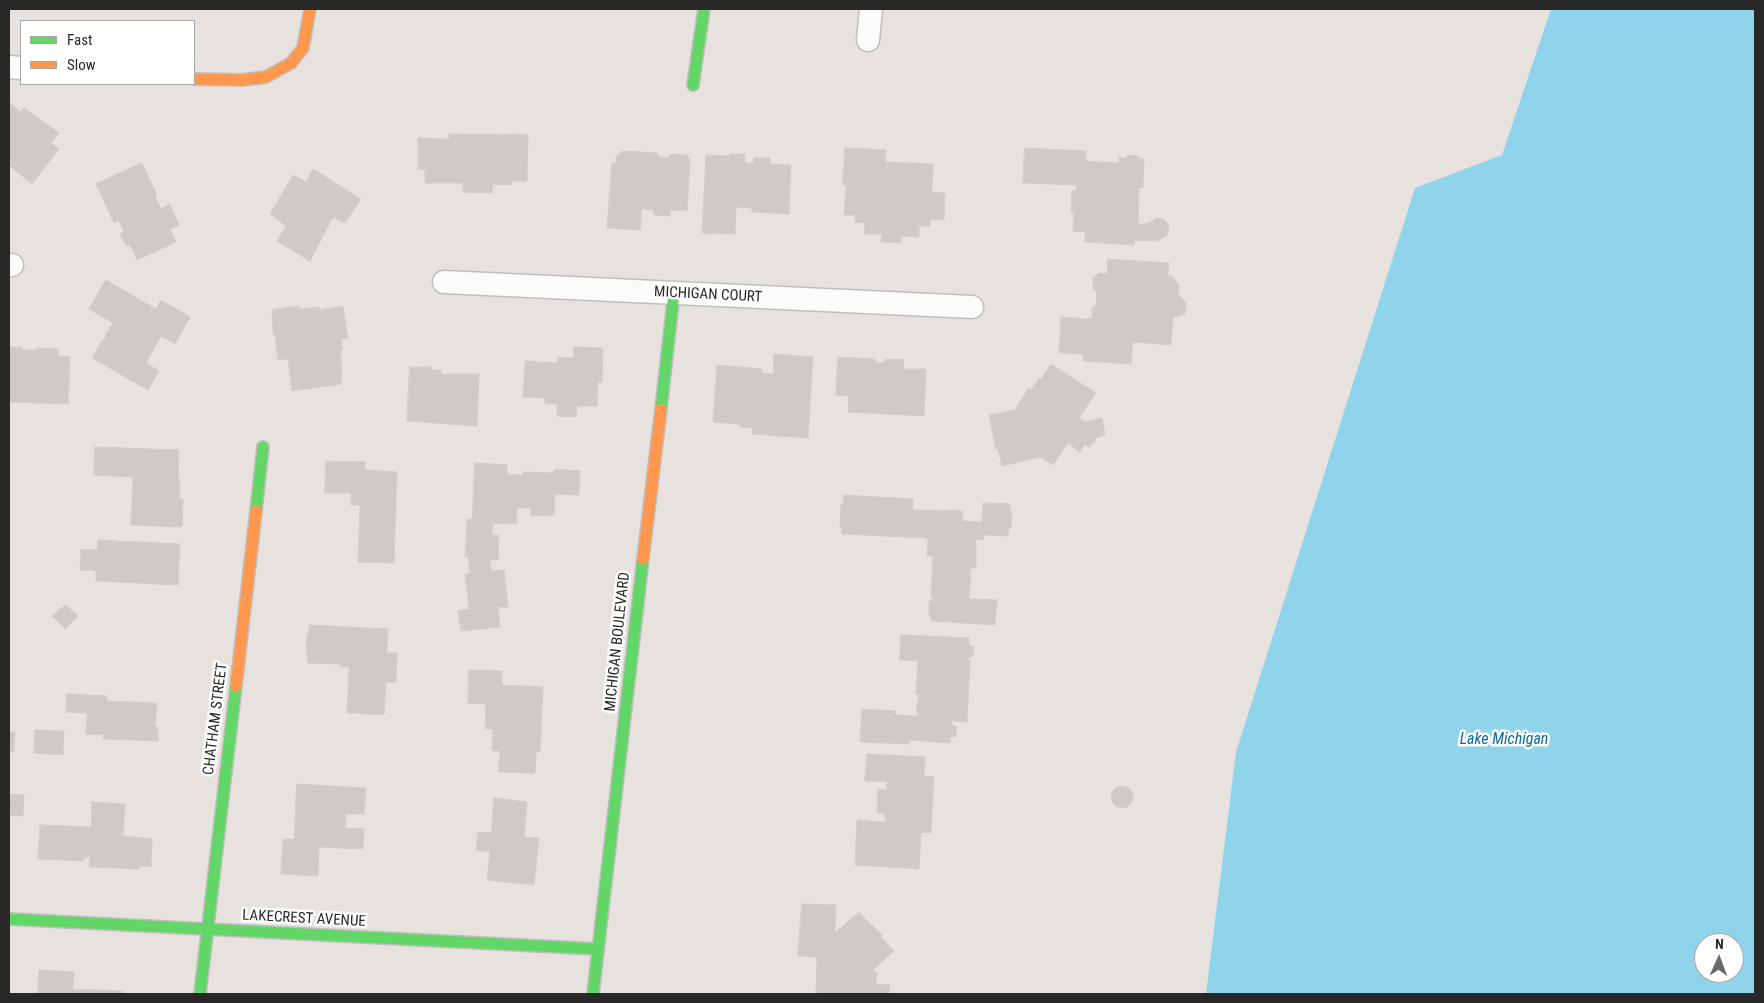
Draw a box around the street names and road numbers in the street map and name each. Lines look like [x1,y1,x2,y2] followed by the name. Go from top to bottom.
[654,283,762,307] street label: MICHIGAN COURT
[602,571,634,713] street label: MICHIGAN BOULEVARD
[200,662,232,776] street label: CHATHAM STREET
[242,907,366,931] street label: LAKECREST AVENUE

